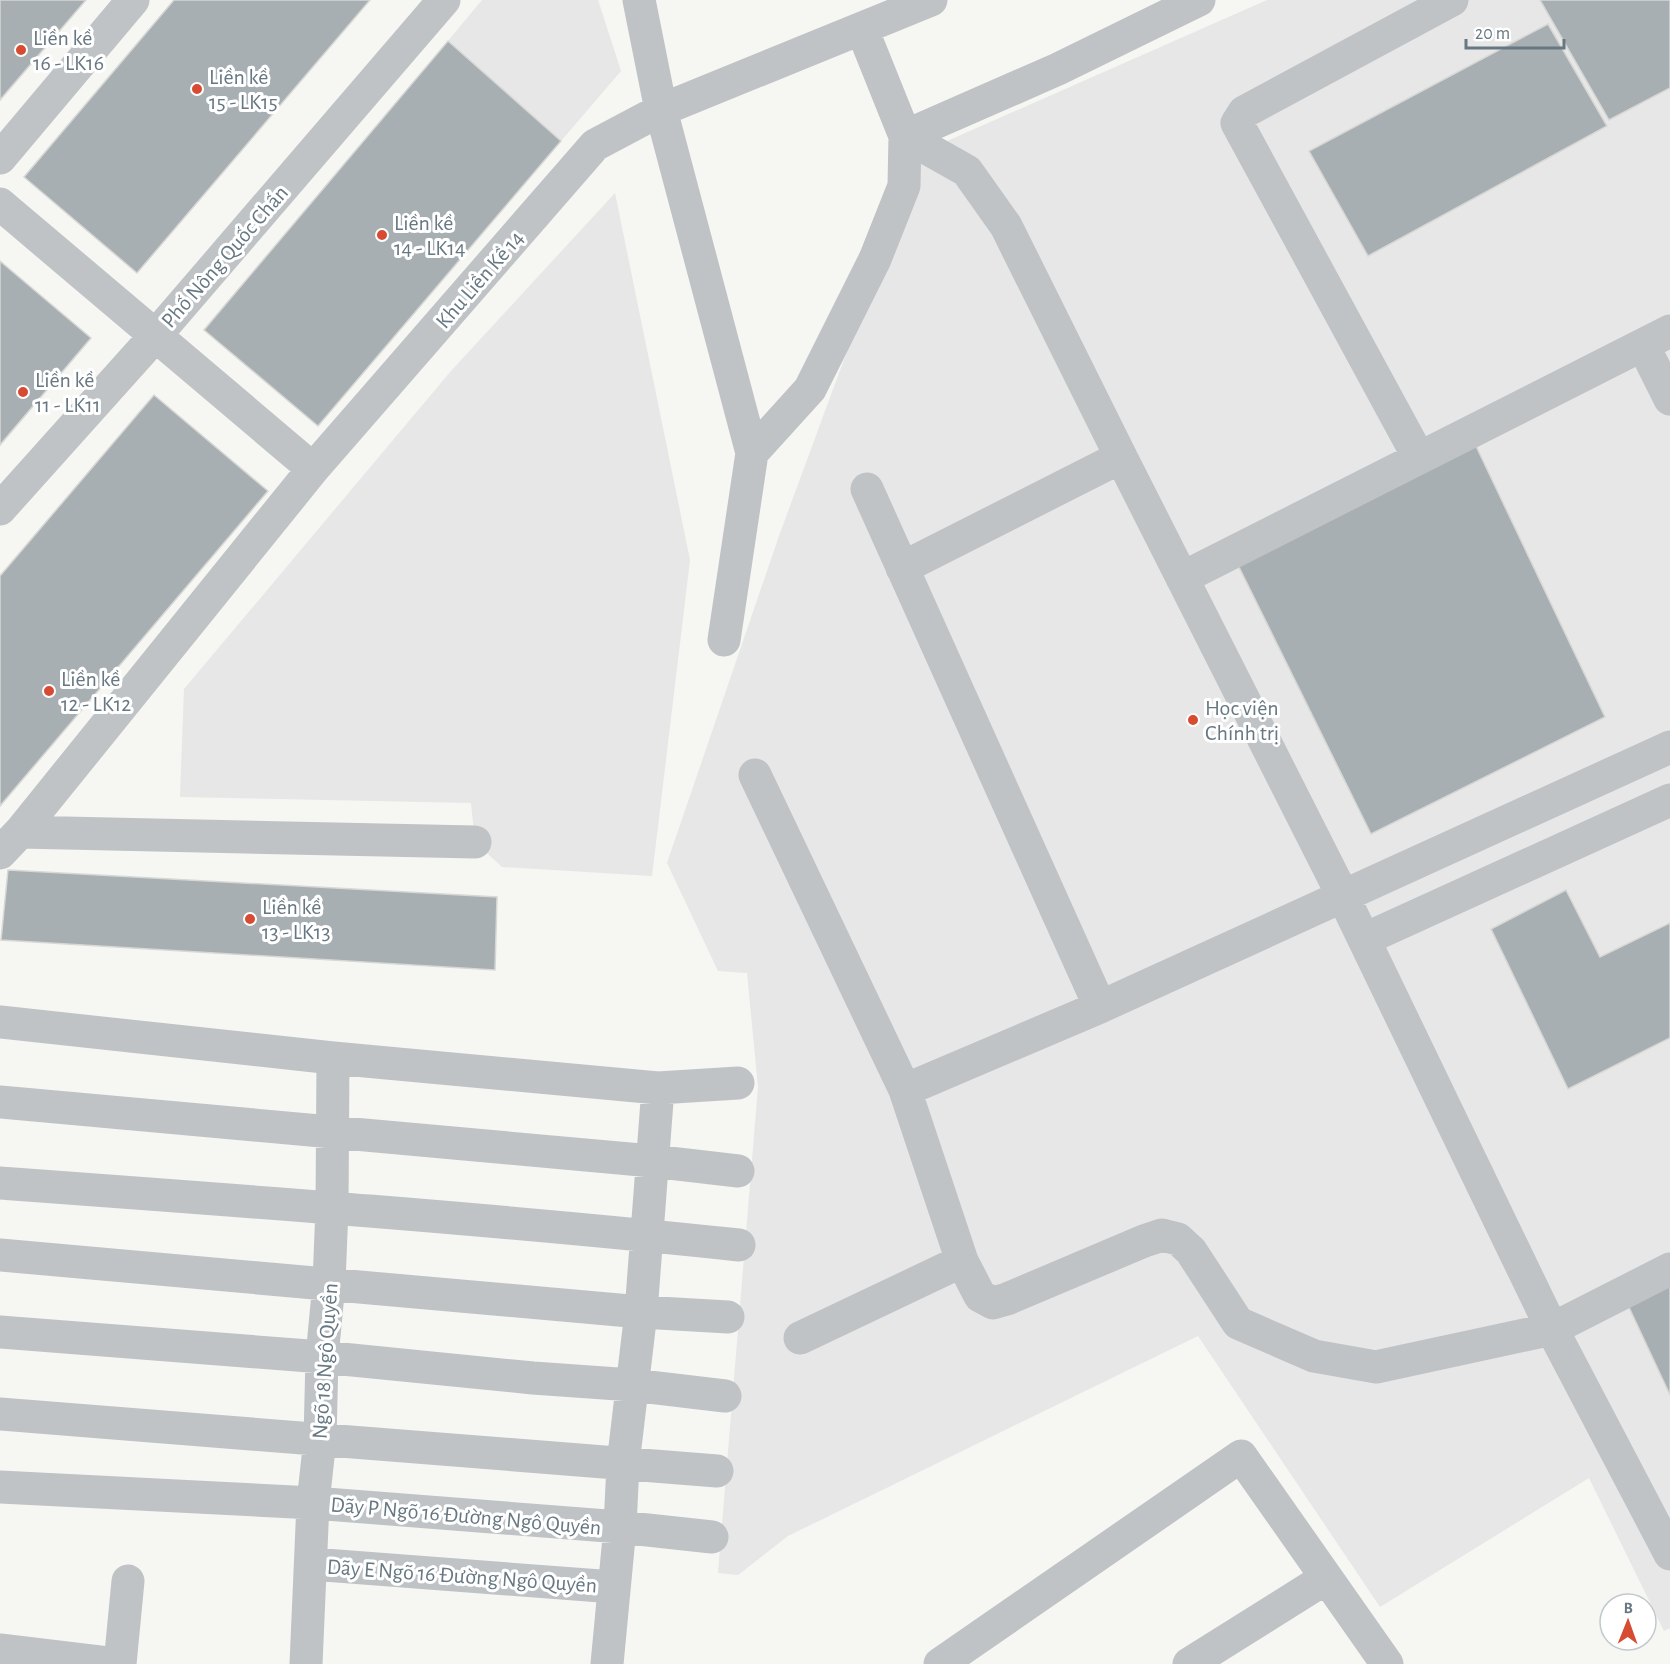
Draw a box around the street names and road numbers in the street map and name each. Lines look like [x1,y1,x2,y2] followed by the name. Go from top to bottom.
[157,181,292,332] street label: Phố Nông Quốc Chấn
[432,227,528,333] street label: Khu Liền Kề 14
[309,1282,341,1440] street label: Ngõ 18 Ngô Quyền
[330,1493,602,1539] street label: Dãy P Ngõ 16 Đường Ngô Quyền
[326,1556,598,1596] street label: Dãy E Ngõ 16 Đường Ngô Quyền

